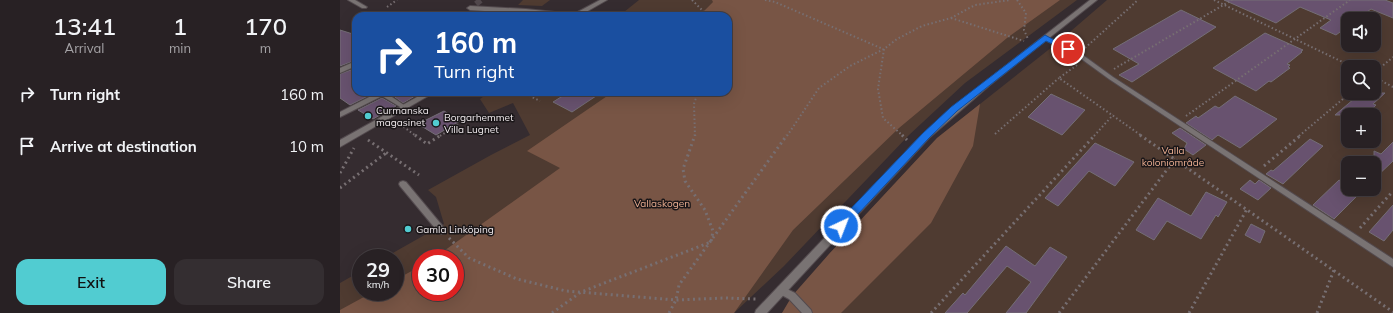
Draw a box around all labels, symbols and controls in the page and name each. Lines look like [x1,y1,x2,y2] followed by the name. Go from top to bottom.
[53,11,116,41] text: 13:41
[173,11,187,41] text: 1
[244,11,287,41] text: 170
[1341,12,1381,196] map controls
[1341,12,1381,52] button: sound
[434,25,517,60] text: 160 m
[368,28,420,80] icon: right
[1051,32,1085,66] pin
[1057,38,1079,60] icon: arrive
[65,40,104,56] text: Arrival
[169,40,191,56] text: min
[260,40,271,56] text: m
[434,60,514,83] text: Turn right
[1341,60,1381,100] button: search
[16,83,38,105] icon: right
[50,85,120,104] text: Turn right
[280,85,324,104] text: 160 m
[376,104,429,129] place label: Curmanska magasinet
[1341,108,1381,148] button: +
[363,111,373,121] marker: Curmanska magasinet
[444,111,514,136] place label: Borgarhemmet Villa Lugnet
[431,118,441,128] marker: Borgarhemmet Villa Lugnet
[16,135,38,157] icon: arrive
[50,137,197,156] text: Arrive at destination
[289,137,324,156] text: 10 m
[1142,144,1204,169] park label: Valla koloniområde
[1341,156,1381,196] button: −
[634,197,690,210] park label: Vallaskogen
[820,205,862,247] position arrow
[416,223,494,236] place label: Gamla Linköping
[403,224,413,234] marker: Gamla Linköping
[412,249,464,301] speed limit sign: 30
[366,257,390,282] text: 29
[16,259,166,305] button: Exit
[174,259,324,305] button: Share
[367,278,389,291] text: km/h

